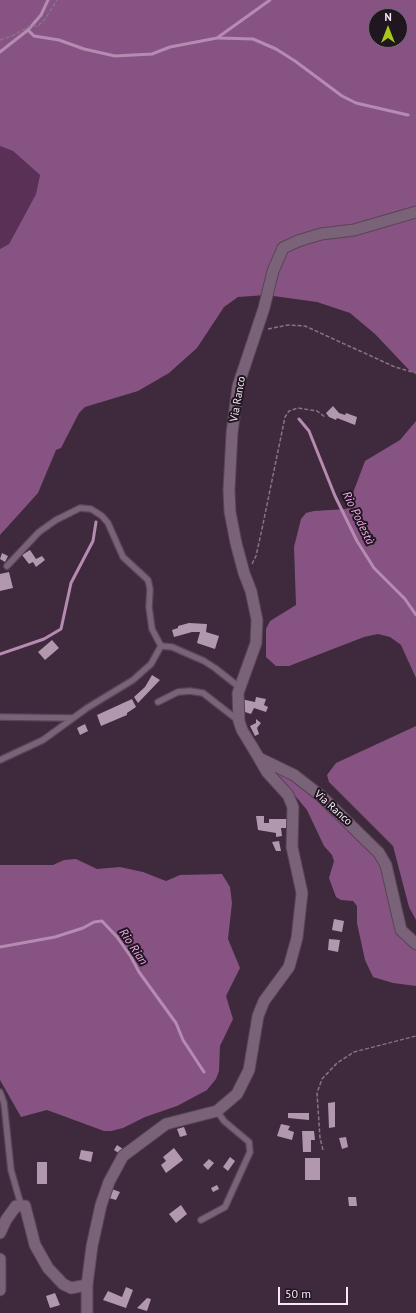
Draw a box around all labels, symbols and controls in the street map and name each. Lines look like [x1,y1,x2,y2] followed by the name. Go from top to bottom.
[368,8,408,48] north arrow
[384,10,392,24] text: N
[227,375,249,423] street label: Via Ranco
[339,489,377,547] water label: Rio Podestà
[311,788,355,828] street label: Via Ranco
[116,926,150,968] water label: Rio Rian
[280,1279,350,1305] scale bar
[285,1286,311,1301] text: 50 m

